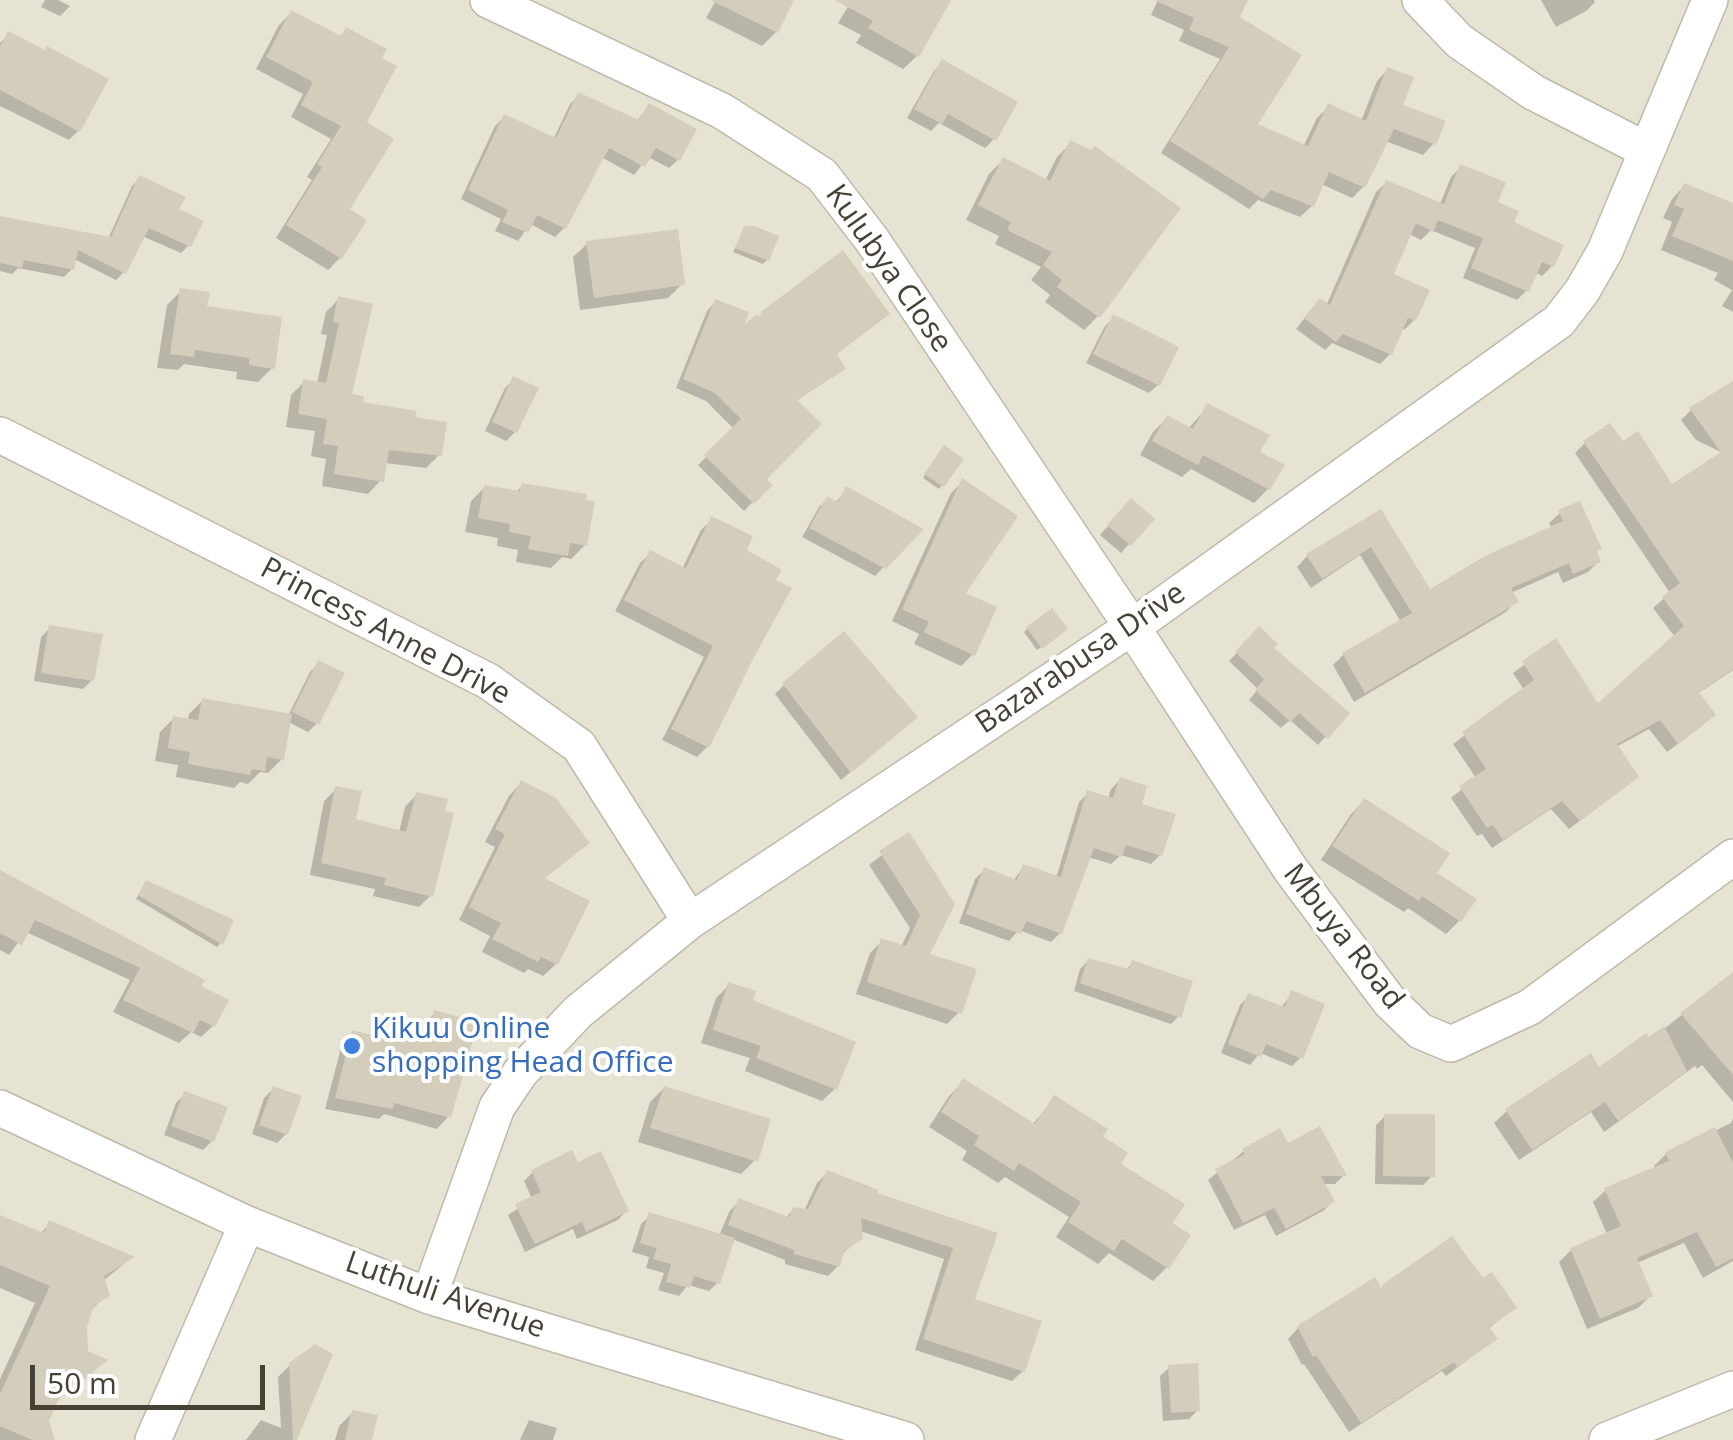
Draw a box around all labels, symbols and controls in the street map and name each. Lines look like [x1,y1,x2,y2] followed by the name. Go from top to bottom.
[817,178,959,360] street label: Kulubya Close
[254,551,516,713] street label: Princess Anne Drive
[970,576,1192,742] street label: Bazarabusa Drive
[1275,857,1411,1017] street label: Mbuya Road
[372,1011,674,1082] place label: Kikuu Online shopping Head Office
[341,1035,363,1057] marker: Kikuu Online shopping Head Office
[340,1245,550,1347] street label: Luthuli Avenue
[35,1345,270,1407] scale bar
[47,1362,117,1403] text: 50 m

